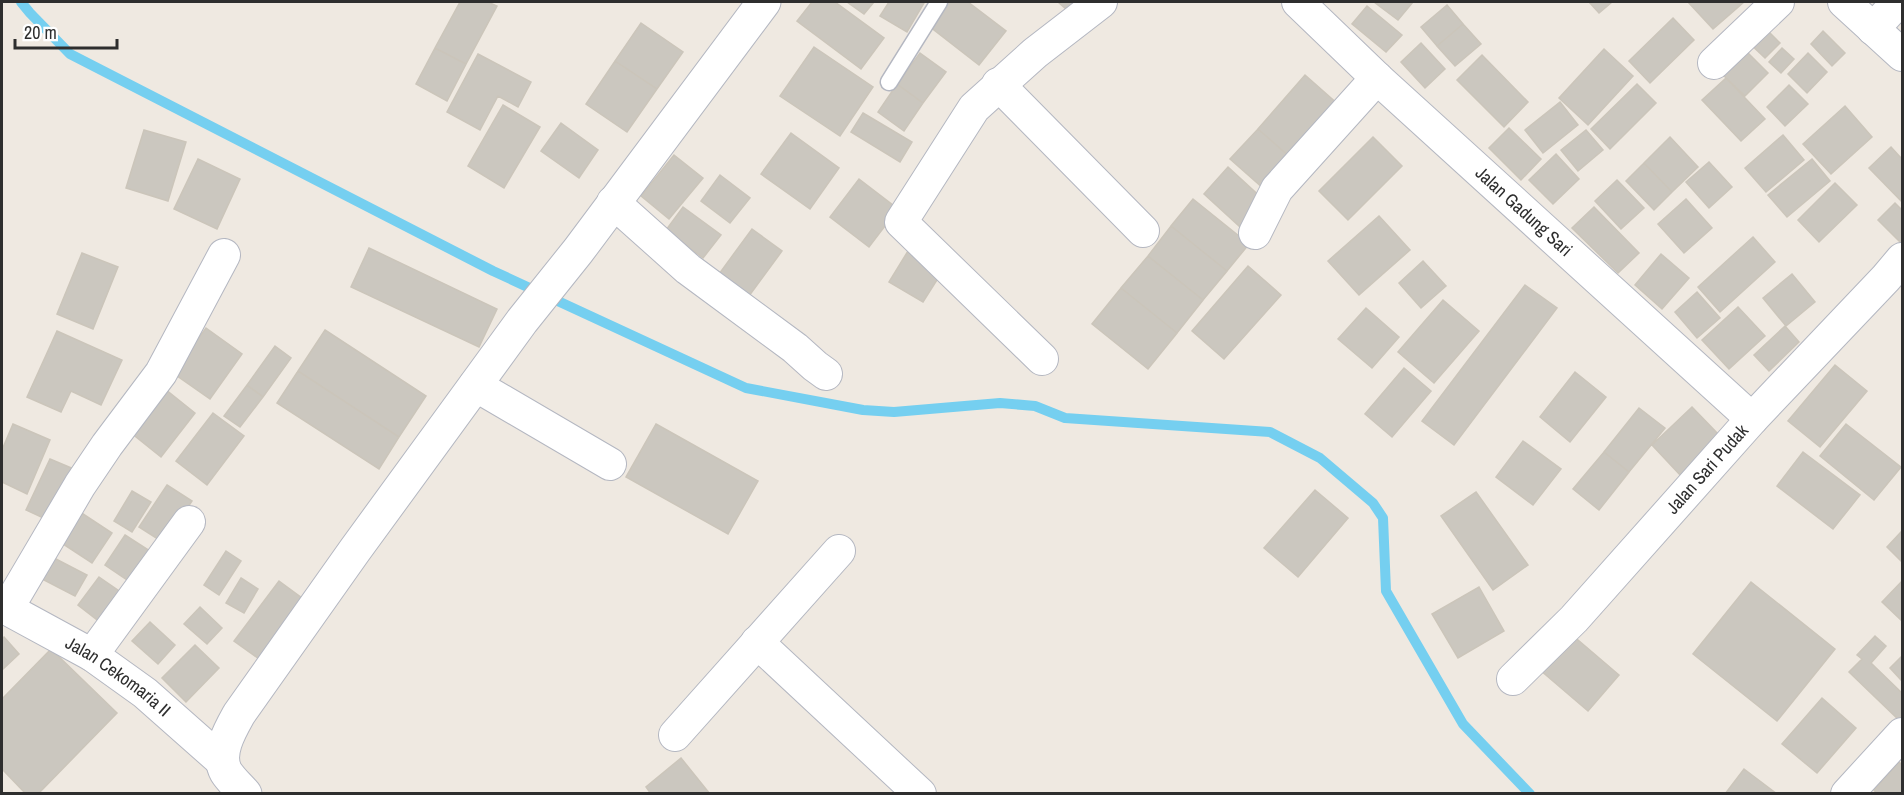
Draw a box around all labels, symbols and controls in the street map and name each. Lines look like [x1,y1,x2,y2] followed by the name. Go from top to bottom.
[15,12,117,50] scale bar
[24,20,57,45] text: 20 m
[1470,160,1578,262] street label: Jalan Gadung Sari
[1660,418,1754,519] street label: Jalan Sari Pudak
[61,630,176,722] street label: Jalan Cekomaria II

